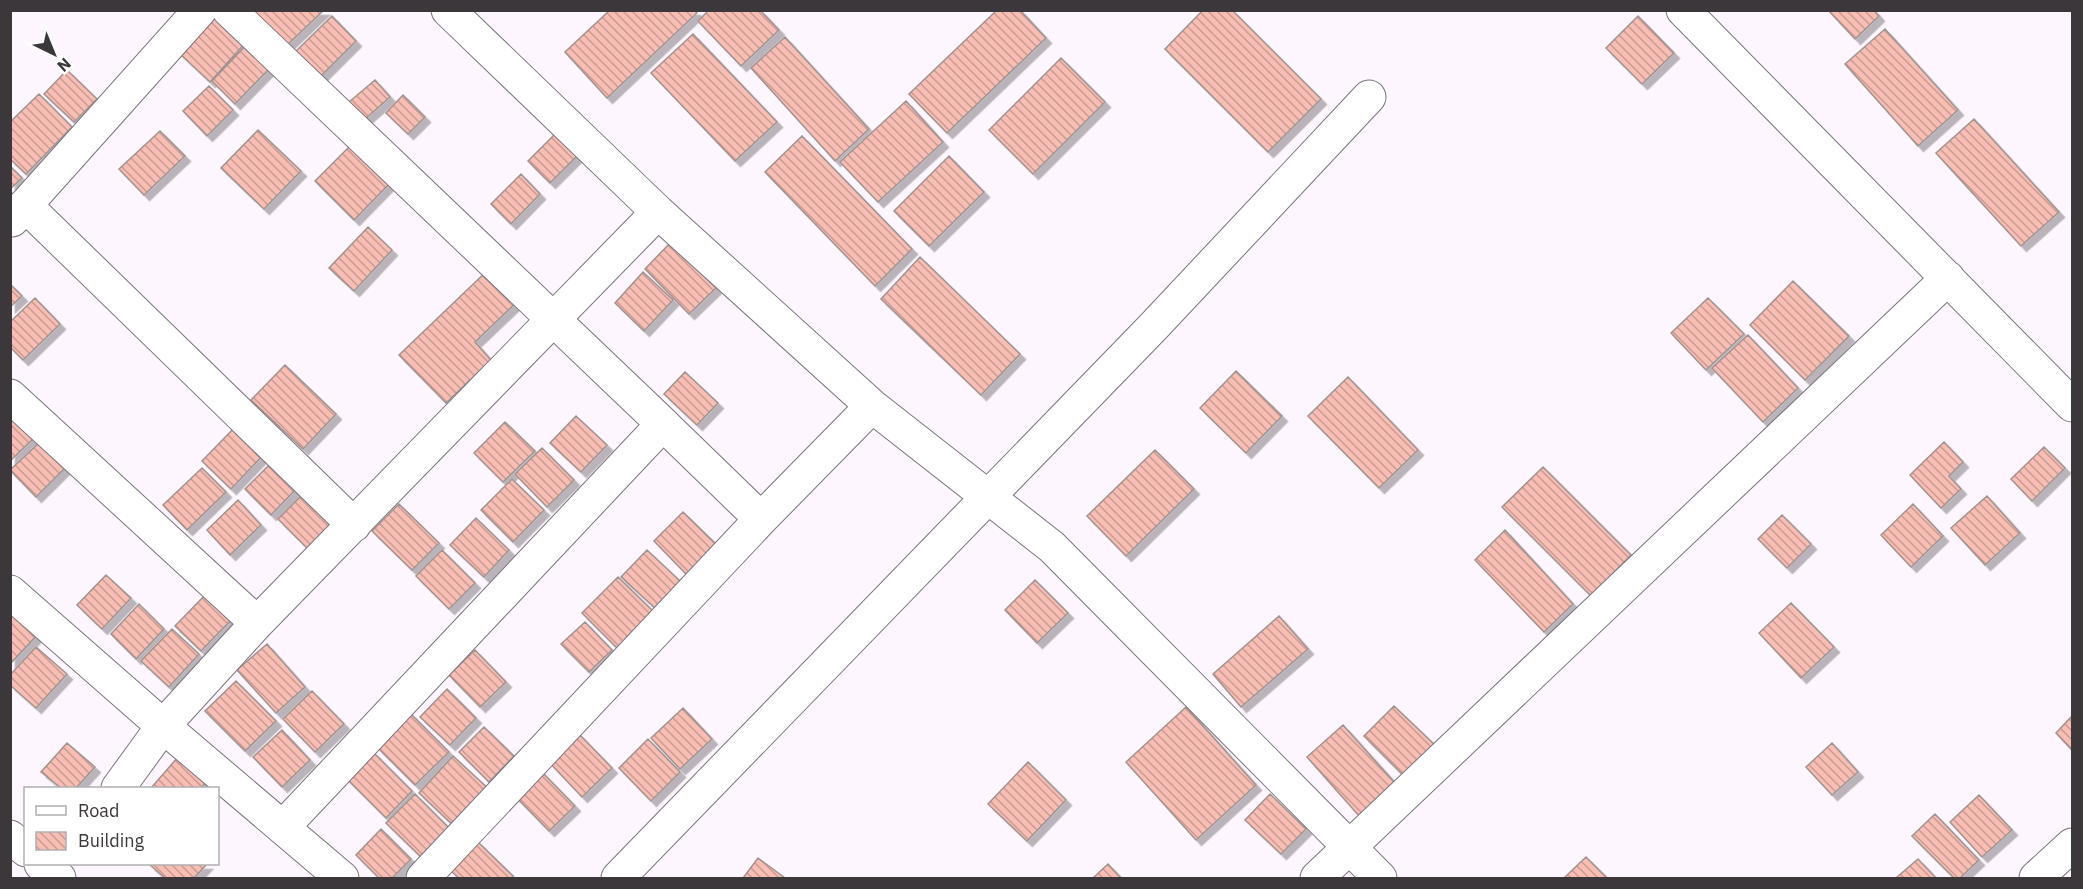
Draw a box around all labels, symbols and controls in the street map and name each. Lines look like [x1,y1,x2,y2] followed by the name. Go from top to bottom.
[24,24,84,84] north arrow
[53,54,75,76] text: N
[24,787,219,865] legend
[78,799,119,822] text: Road
[78,829,145,852] text: Building

